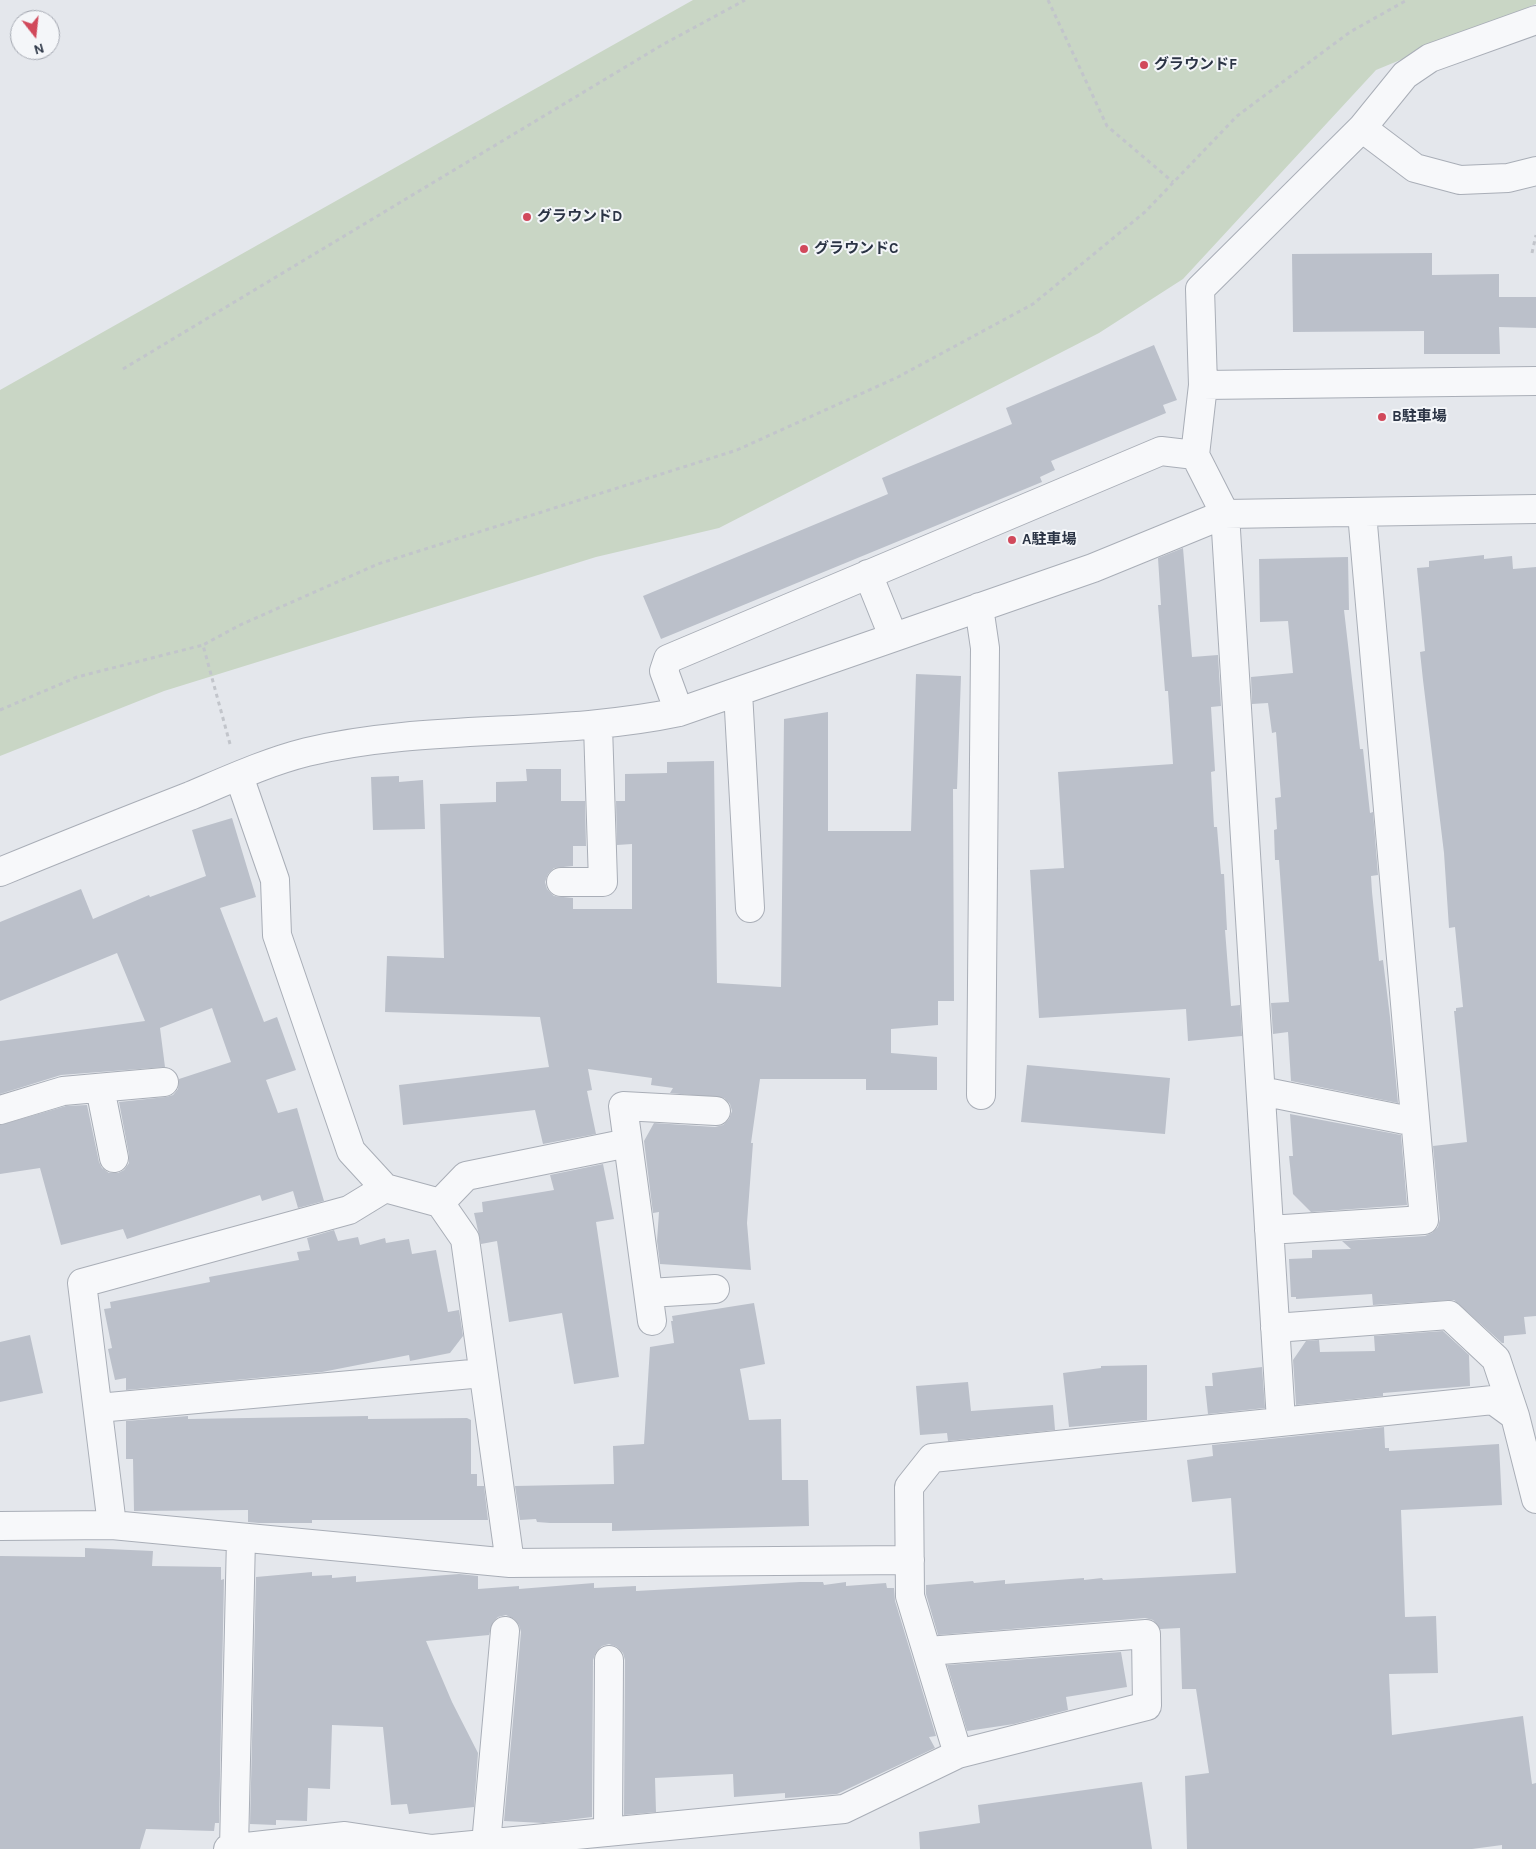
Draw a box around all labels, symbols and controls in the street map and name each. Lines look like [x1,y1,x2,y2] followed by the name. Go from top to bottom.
[10,10,60,60] north arrow
[32,39,46,58] text: N
[1154,56,1237,74] place label: グラウンドF
[1138,59,1150,71] marker: グラウンドF
[537,208,622,226] place label: グラウンドD
[521,211,533,223] marker: グラウンドD
[814,240,899,258] place label: グラウンドC
[798,243,810,255] marker: グラウンドC
[1392,408,1447,426] place label: B駐車場
[1376,411,1388,423] marker: B駐車場
[1022,531,1076,549] place label: A駐車場
[1006,534,1018,546] marker: A駐車場

